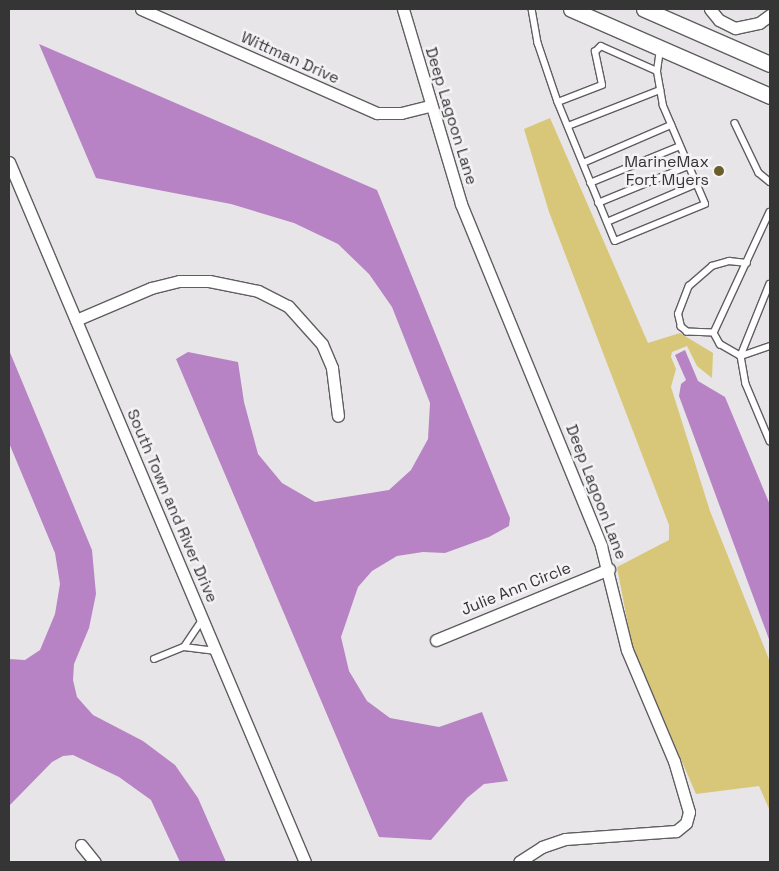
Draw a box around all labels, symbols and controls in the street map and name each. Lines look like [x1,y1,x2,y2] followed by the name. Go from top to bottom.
[238,28,342,88] street label: Wittman Drive
[421,45,481,187] street label: Deep Lagoon Lane
[624,152,709,190] place label: MarineMax Fort Myers
[713,165,725,177] marker: MarineMax Fort Myers
[122,406,222,606] street label: South Town and River Drive
[561,422,631,562] street label: Deep Lagoon Lane
[458,558,574,620] street label: Julie Ann Circle

